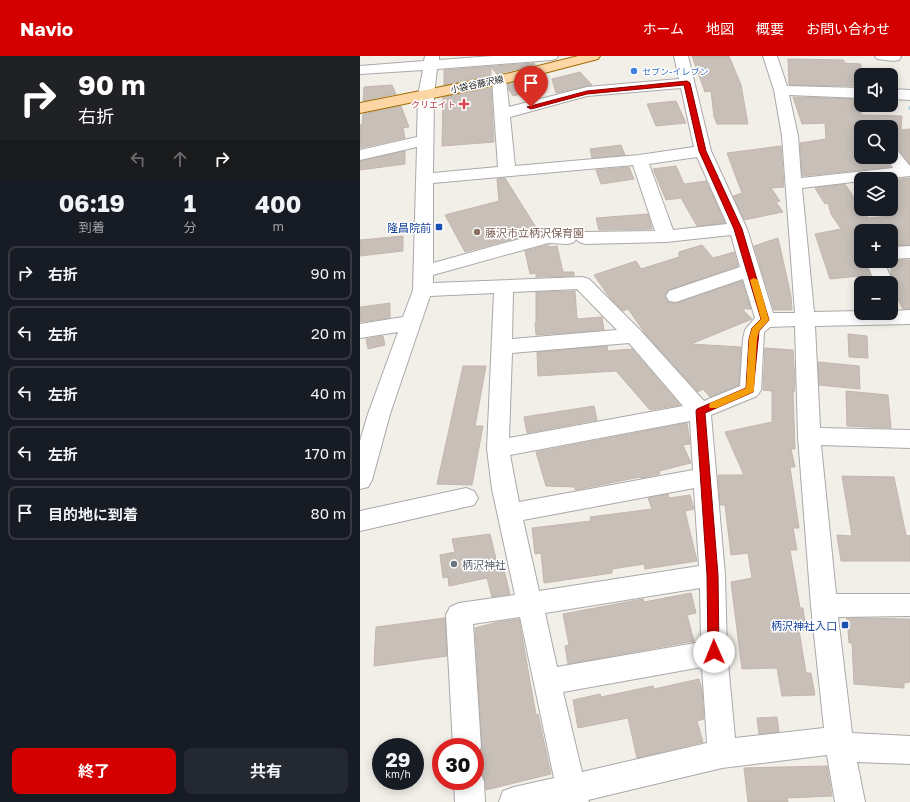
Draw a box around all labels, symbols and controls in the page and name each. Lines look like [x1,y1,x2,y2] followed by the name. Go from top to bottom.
[20,17,73,40] text: Navio
[642,20,684,37] text: ホーム
[706,20,734,37] text: 地図
[756,20,784,37] text: 概要
[806,20,890,37] text: お問い合わせ
[514,66,548,107] pin
[629,66,639,76] marker: セブン-イレブン
[642,66,708,77] place label: セブン-イレブン
[78,68,145,101] text: 90 m
[854,68,898,320] map controls
[854,68,898,112] button: sound
[12,72,64,124] icon: right
[520,72,542,94] icon: arrive
[449,73,506,95] street label: 小袋谷藤沢線
[411,99,456,110] place label: クリエイト
[459,99,469,109] marker: クリエイト
[78,105,114,127] text: 右折
[854,120,898,164] button: search
[127,148,149,170] icon: left
[169,148,191,170] icon: ahead
[211,148,233,170] icon: right
[854,172,898,216] button: layers
[59,188,125,217] text: 06:19
[184,188,196,217] text: 1
[255,189,301,218] text: 400
[272,218,284,234] text: m
[79,219,105,235] text: 到着
[183,219,196,235] text: 分
[387,221,431,234] place label: 隆昌院前
[434,222,444,232] marker: 隆昌院前
[854,224,898,268] button: +
[485,226,584,239] place label: 藤沢市立柄沢保育園
[472,227,482,237] marker: 藤沢市立柄沢保育園
[14,262,36,284] icon: right
[311,264,346,282] text: 90 m
[48,265,78,283] text: 右折
[854,276,898,320] button: −
[14,322,36,344] icon: left
[311,324,346,342] text: 20 m
[48,325,78,343] text: 左折
[14,382,36,404] icon: left
[311,384,346,402] text: 40 m
[48,385,78,403] text: 左折
[14,442,36,464] icon: left
[304,444,346,462] text: 170 m
[48,445,78,463] text: 左折
[14,502,36,524] icon: arrive
[311,504,346,522] text: 80 m
[48,505,138,523] text: 目的地に到着
[462,558,506,571] place label: 柄沢神社
[449,559,459,569] marker: 柄沢神社
[771,619,837,632] place label: 柄沢神社入口
[840,620,850,630] marker: 柄沢神社入口
[693,631,735,673] position arrow
[432,738,484,790] speed limit sign: 30
[386,747,410,771] text: 29
[12,748,176,794] button: 終了
[184,748,348,794] button: 共有
[385,768,411,780] text: km/h

